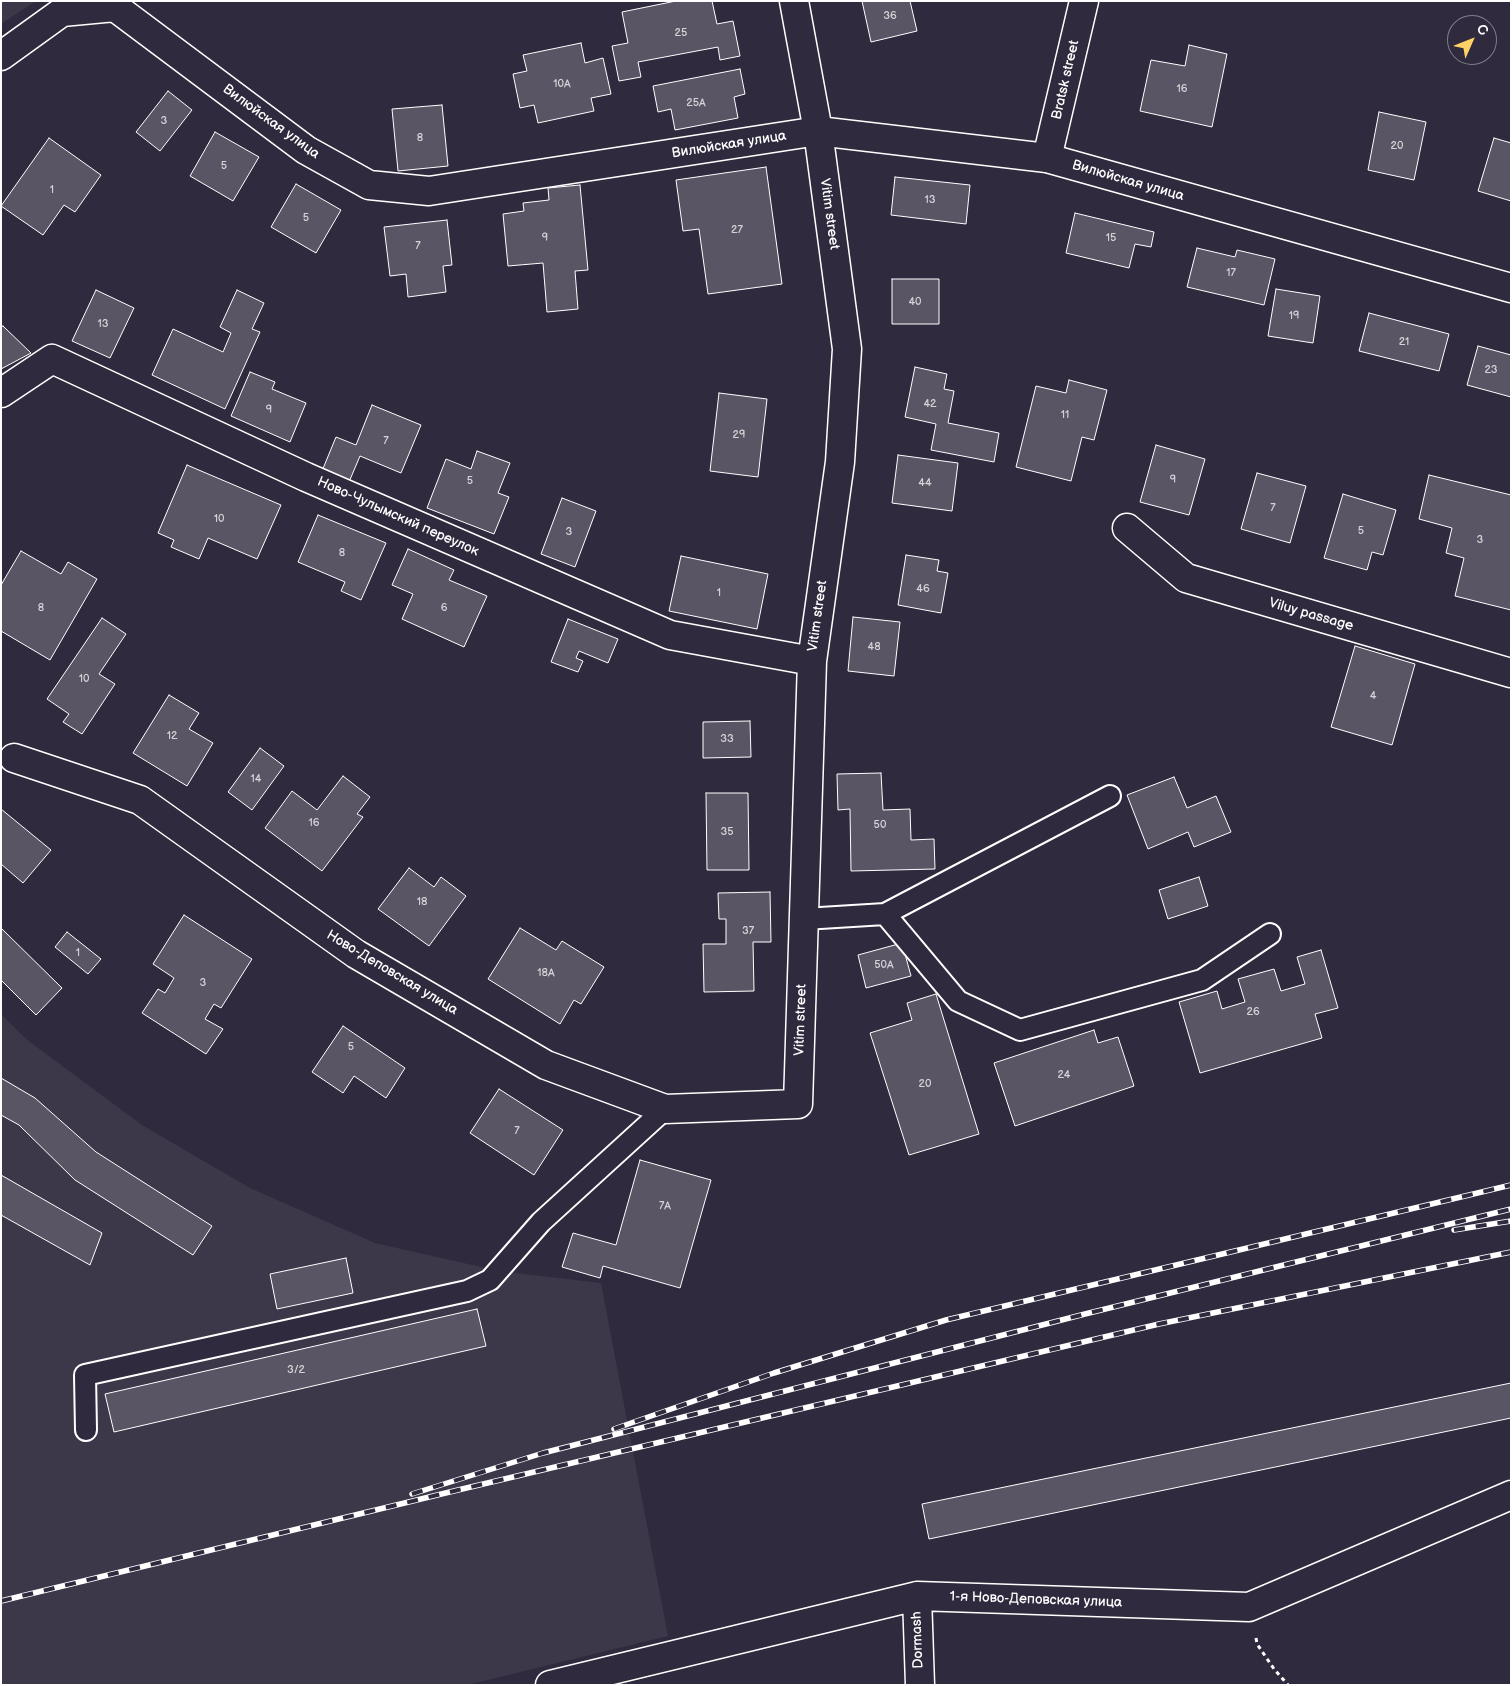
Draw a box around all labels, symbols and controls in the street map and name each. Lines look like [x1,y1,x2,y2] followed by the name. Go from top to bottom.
[883,9,897,23] house number: 36
[1447,15,1497,65] north arrow
[1473,21,1492,39] text: С
[675,26,687,40] house number: 25
[1049,39,1083,121] street label: Bratsk street
[553,77,571,91] house number: 10А
[219,81,323,163] street label: Вилюйская улица
[1177,82,1187,96] house number: 16
[686,96,706,110] house number: 25А
[161,114,167,128] house number: 3
[671,128,787,162] street label: Вилюйская улица
[417,131,423,145] house number: 8
[1391,139,1403,153] house number: 20
[1070,157,1186,205] street label: Вилюйская улица
[221,159,227,173] house number: 5
[816,177,842,251] street label: Vitim street
[50,183,54,197] house number: 1
[924,193,936,207] house number: 13
[303,211,309,225] house number: 5
[731,223,743,237] house number: 27
[542,231,548,245] house number: 9
[1106,231,1116,245] house number: 15
[415,239,421,253] house number: 7
[1226,266,1236,280] house number: 17
[908,295,922,309] house number: 40
[1289,309,1299,323] house number: 19
[97,317,109,331] house number: 13
[1399,335,1409,349] house number: 21
[1484,363,1498,377] house number: 23
[923,397,937,411] house number: 42
[266,403,272,417] house number: 9
[1061,408,1069,422] house number: 11
[733,428,745,442] house number: 29
[383,434,389,448] house number: 7
[1170,473,1176,487] house number: 9
[315,474,481,560] street label: Ново-Чулымский переулок
[467,474,473,488] house number: 5
[918,476,932,490] house number: 44
[1270,501,1276,515] house number: 7
[214,512,224,526] house number: 10
[1358,524,1364,538] house number: 5
[566,525,572,539] house number: 3
[1477,533,1483,547] house number: 3
[339,546,345,560] house number: 8
[805,579,831,653] street label: Vitim street
[916,582,930,596] house number: 46
[717,586,721,600] house number: 1
[1267,595,1355,635] street label: Viluy passage
[38,601,44,615] house number: 8
[441,601,447,615] house number: 6
[867,640,881,654] house number: 48
[79,672,89,686] house number: 10
[1370,689,1376,703] house number: 4
[167,729,177,743] house number: 12
[720,732,734,746] house number: 33
[251,772,261,786] house number: 14
[309,816,319,830] house number: 16
[874,818,886,832] house number: 50
[720,825,734,839] house number: 35
[417,895,427,909] house number: 18
[742,924,754,938] house number: 37
[323,927,461,1019] street label: Ново-Деповская улица
[76,946,80,960] house number: 1
[874,958,894,972] house number: 50А
[537,966,555,980] house number: 18А
[200,976,206,990] house number: 3
[791,984,811,1056] street label: Vitim street
[1246,1005,1260,1019] house number: 26
[348,1040,354,1054] house number: 5
[1057,1068,1071,1082] house number: 24
[919,1077,931,1091] house number: 20
[514,1124,520,1138] house number: 7
[659,1199,671,1213] house number: 7А
[287,1363,305,1377] house number: 3/2
[949,1589,1123,1611] street label: 1-я Ново-Деповская улица
[909,1611,927,1669] street label: Dormash

